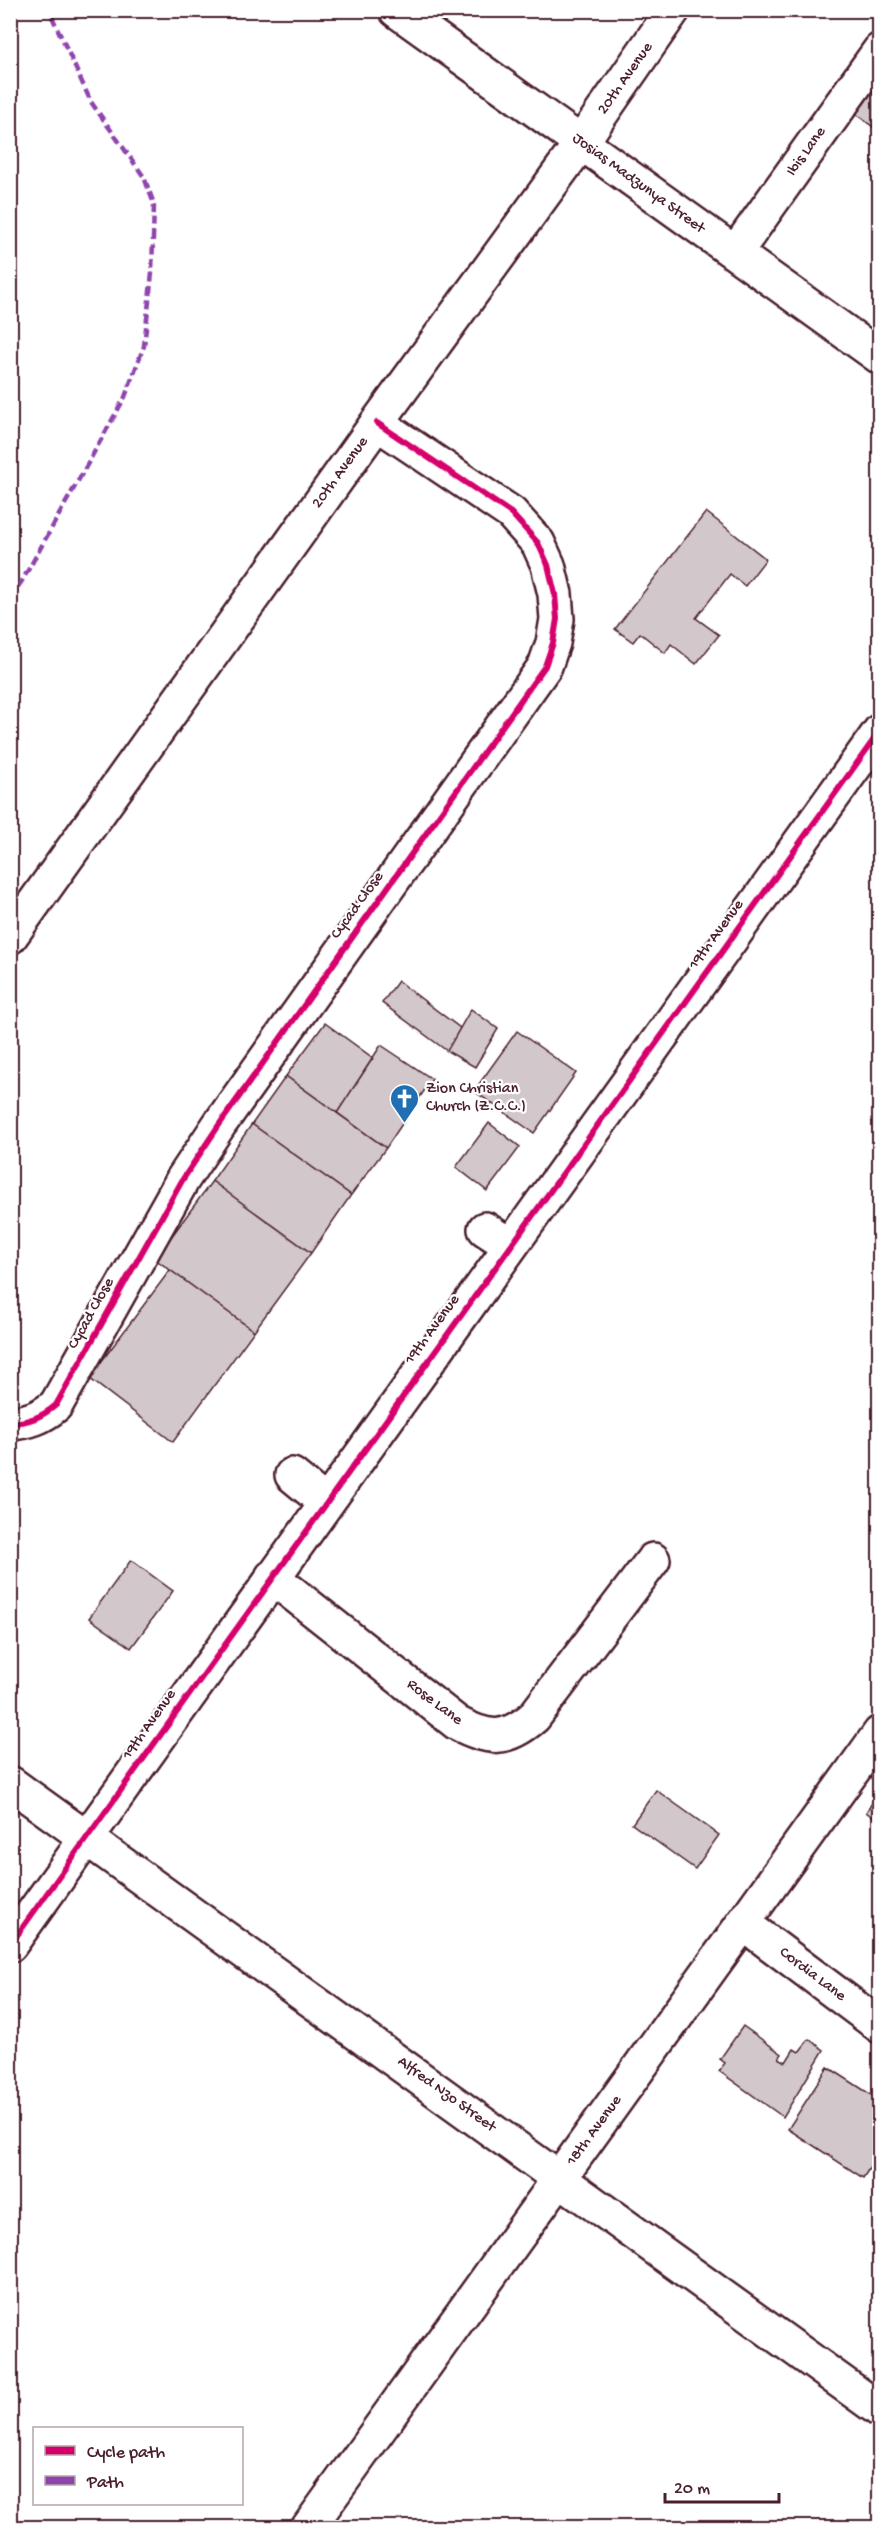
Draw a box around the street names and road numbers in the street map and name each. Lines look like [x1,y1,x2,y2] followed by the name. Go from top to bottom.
[594,39,658,119] street label: 20th Avenue
[783,123,831,180] street label: Ibis Lane
[568,129,709,239] street label: Josias Madzunya Street
[309,433,374,513] street label: 20th Avenue
[327,868,389,943] street label: Cycad Close
[685,896,749,974] street label: 19th Avenue
[65,1274,120,1353] street label: Cycad Close
[401,1291,465,1369] street label: 19th Avenue
[402,1676,466,1731] street label: Rose Lane
[118,1686,182,1765] street label: 19th Avenue
[775,1944,850,2007] street label: Cordia Lane
[393,2053,500,2138] street label: Alfred Nzo Street
[563,2092,627,2171] street label: 18th Avenue

